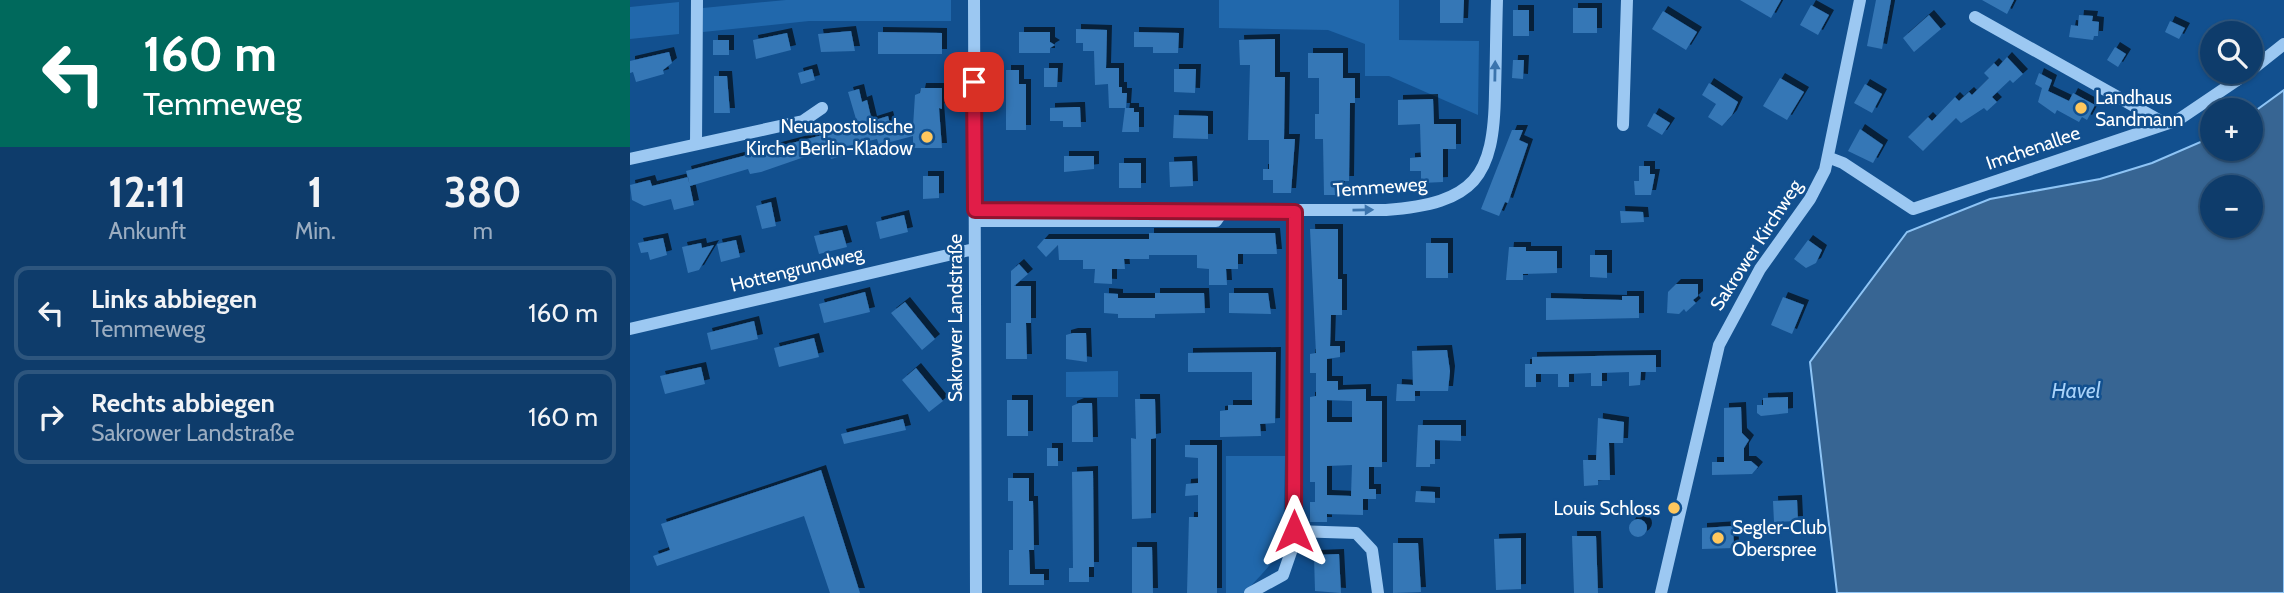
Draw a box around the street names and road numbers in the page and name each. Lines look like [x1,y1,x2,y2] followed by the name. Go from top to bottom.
[1983,121,2083,175] street label: Imchenallee
[1332,172,1428,202] street label: Temmeweg
[1705,175,1807,315] street label: Sakrower Kirchweg
[944,234,967,402] street label: Sakrower Landstraße
[728,241,866,297] street label: Hottengrundweg

